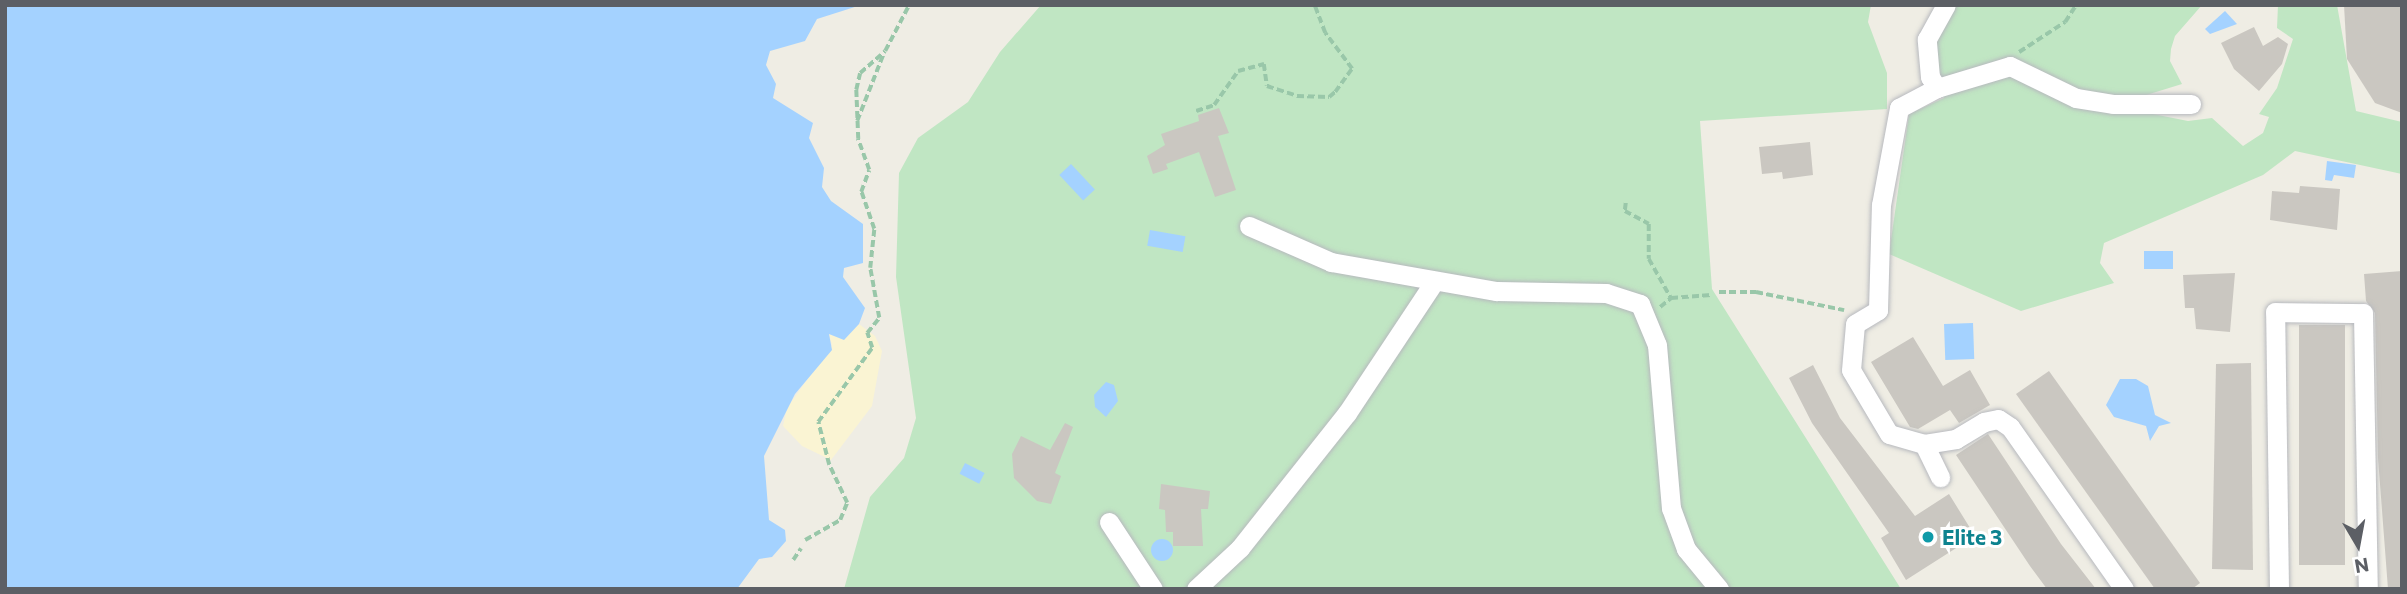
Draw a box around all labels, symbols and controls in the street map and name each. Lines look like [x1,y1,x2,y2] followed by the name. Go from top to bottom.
[2323,510,2393,580] north arrow
[1942,524,2002,550] place label: Elite 3
[1920,529,1936,545] marker: Elite 3
[2353,554,2371,579] text: N

